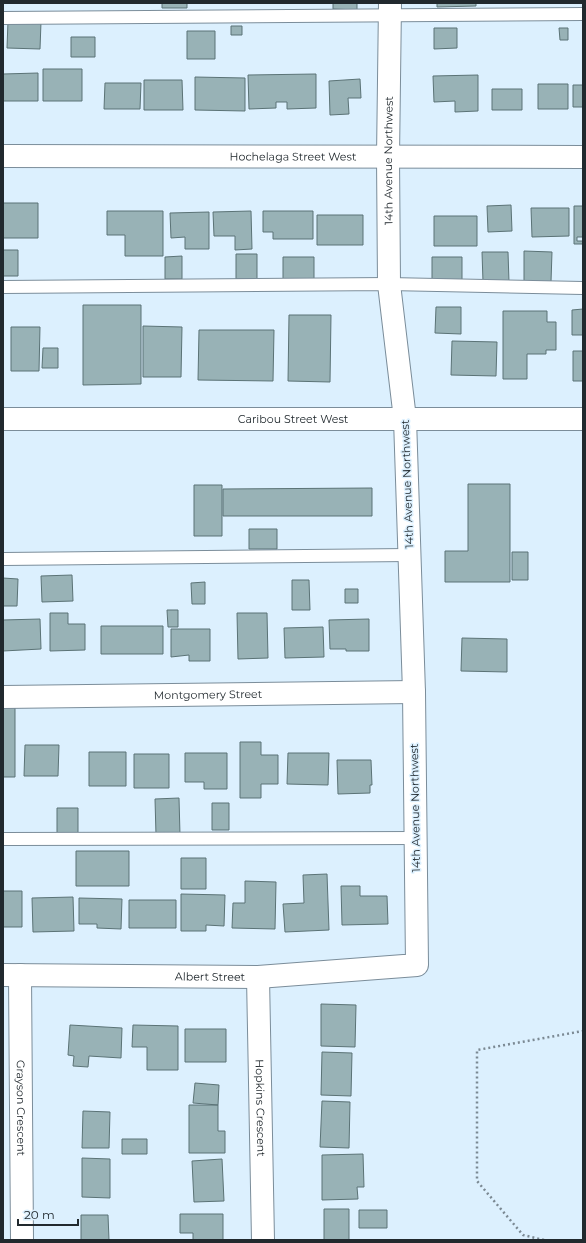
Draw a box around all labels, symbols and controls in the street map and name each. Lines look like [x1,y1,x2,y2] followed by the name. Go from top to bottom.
[381,96,396,225] street label: 14th Avenue Northwest
[230,149,357,164] street label: Hochelaga Street West
[238,412,349,426] street label: Caribou Street West
[398,419,416,549] street label: 14th Avenue Northwest
[154,687,263,702] street label: Montgomery Street
[407,743,423,872] street label: 14th Avenue Northwest
[175,969,246,984] street label: Albert Street
[253,1059,268,1157] street label: Hopkins Crescent
[14,1060,28,1157] street label: Grayson Crescent
[18,1201,78,1227] scale bar
[24,1207,55,1222] text: 20 m

